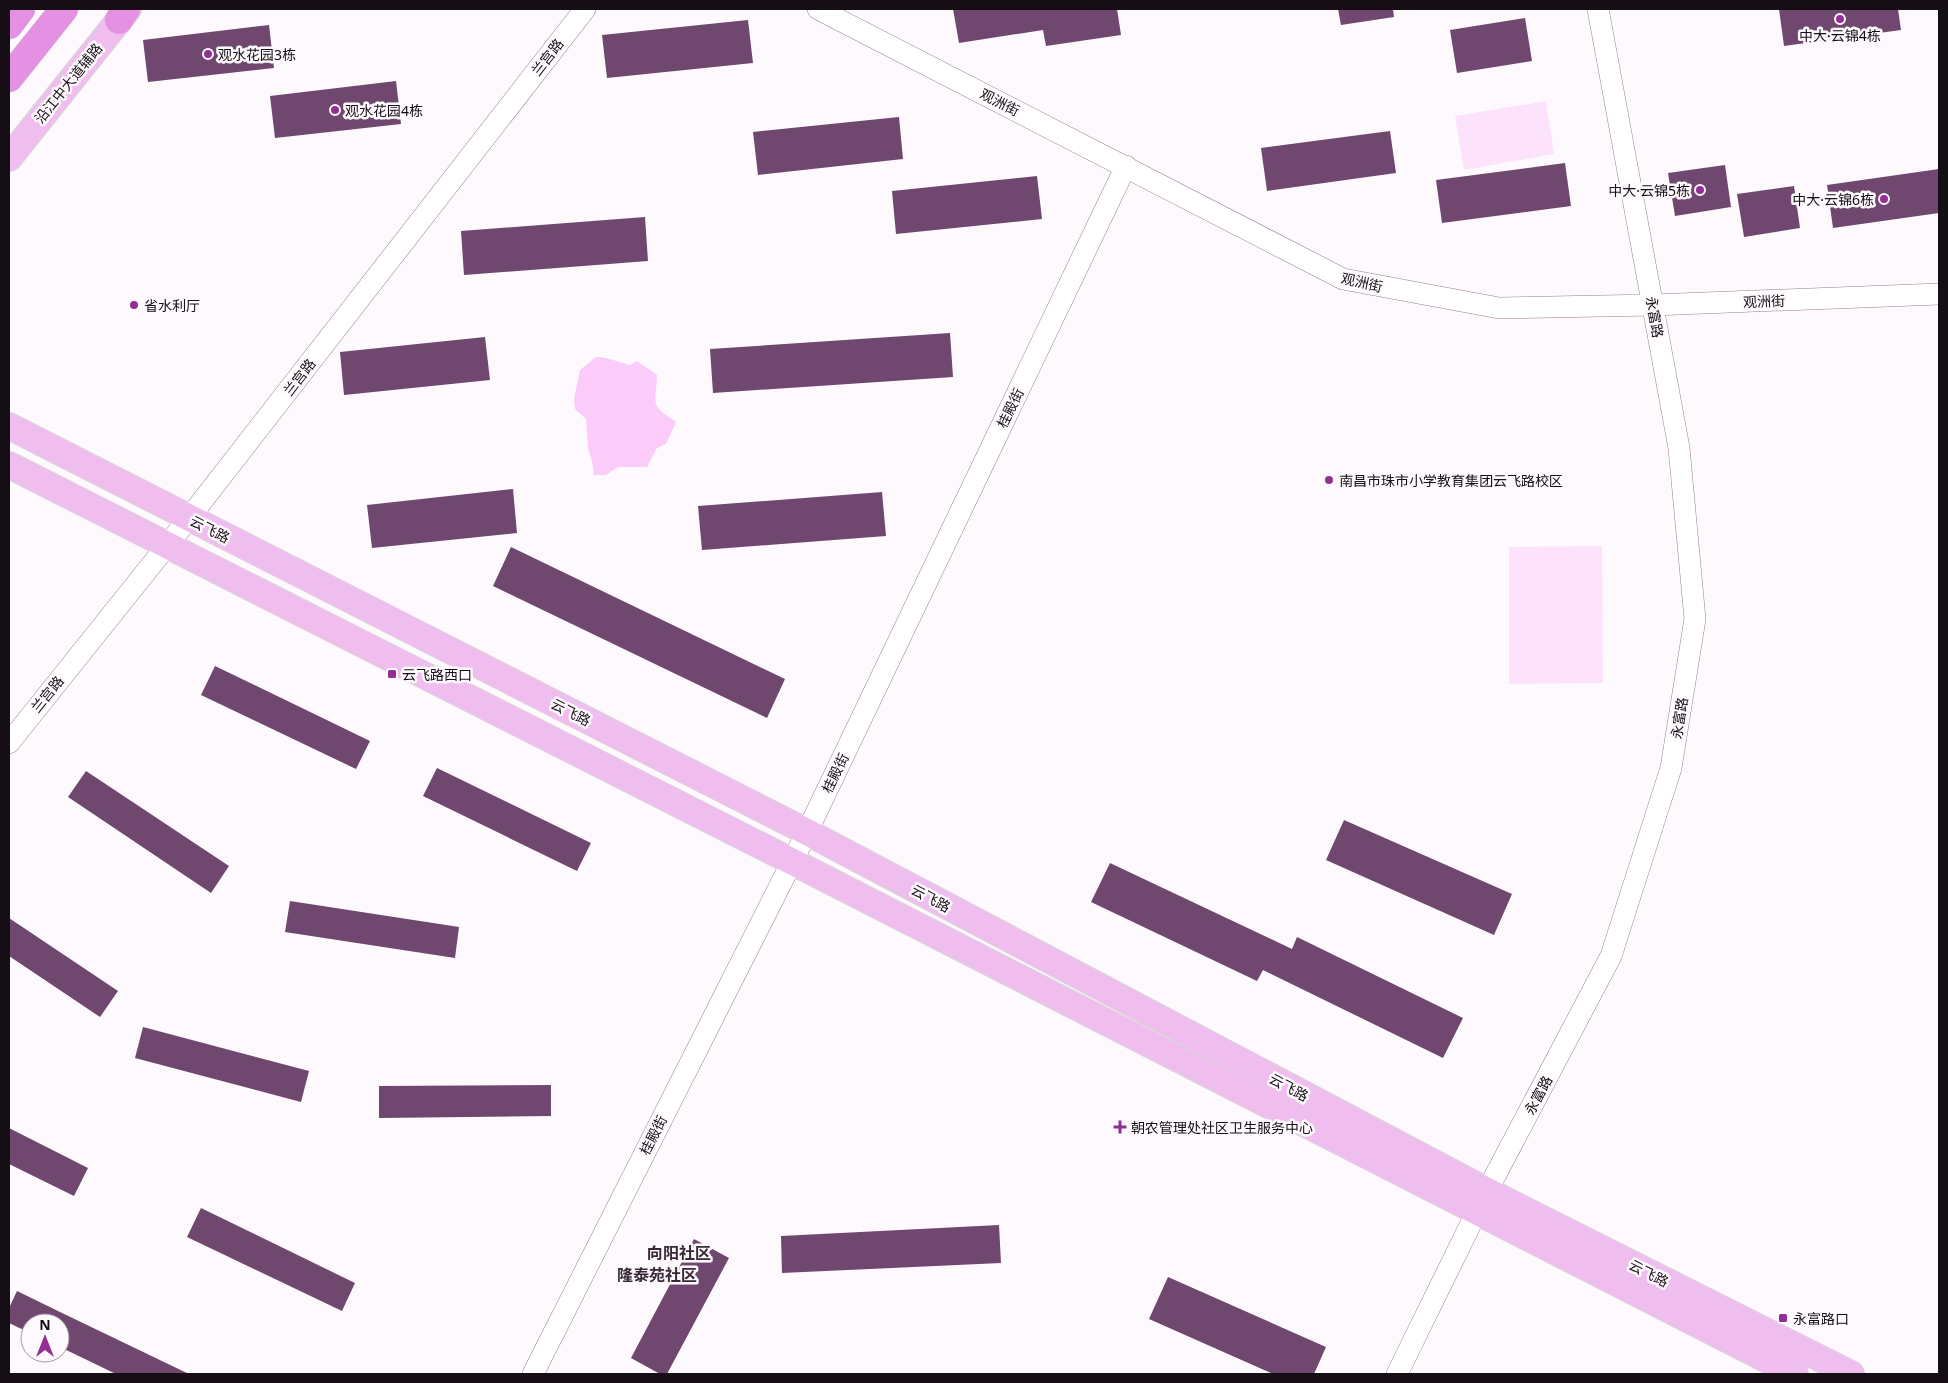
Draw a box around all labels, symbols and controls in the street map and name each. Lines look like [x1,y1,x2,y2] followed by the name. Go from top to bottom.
[1834,13,1846,25] marker: 中大·云锦4栋
[1799,26,1881,45] place label: 中大·云锦4栋
[527,35,567,79] street label: 兰宫路
[30,39,106,127] street label: 沿江中大道辅路
[218,45,296,64] place label: 观水花园3栋
[202,48,214,60] marker: 观水花园3栋
[977,84,1023,120] street label: 观洲街
[345,101,423,120] place label: 观水花园4栋
[329,104,341,116] marker: 观水花园4栋
[1608,181,1690,200] place label: 中大·云锦5栋
[1694,184,1706,196] marker: 中大·云锦5栋
[1792,190,1874,209] place label: 中大·云锦6栋
[1878,193,1890,205] marker: 中大·云锦6栋
[1339,268,1385,296] street label: 观洲街
[1743,291,1785,311] street label: 观洲街
[1642,295,1668,339] street label: 永富路
[144,296,200,315] place label: 省水利厅
[128,299,140,311] marker: 省水利厅
[279,355,319,399] street label: 兰宫路
[992,385,1028,431] street label: 桂殿街
[1339,471,1563,490] place label: 南昌市珠市小学教育集团云飞路校区
[1323,474,1335,486] marker: 南昌市珠市小学教育集团云飞路校区
[187,511,233,547] street label: 云飞路
[402,665,472,684] place label: 云飞路西口
[386,668,398,680] marker: 云飞路西口
[26,672,68,716] street label: 兰宫路
[548,694,594,730] street label: 云飞路
[1666,696,1692,740] street label: 永富路
[817,750,853,796] street label: 桂殿街
[908,880,954,916] street label: 云飞路
[1266,1069,1312,1105] street label: 云飞路
[1520,1072,1556,1118] street label: 永富路
[635,1112,671,1158] street label: 桂殿街
[1131,1118,1313,1137] place label: 朝农管理处社区卫生服务中心
[1113,1120,1127,1134] marker: 朝农管理处社区卫生服务中心
[647,1242,711,1264] district label: 向阳社区
[1626,1255,1672,1291] street label: 云飞路
[617,1264,697,1286] district label: 隆泰苑社区
[1793,1309,1849,1328] place label: 永富路口
[1777,1312,1789,1324] marker: 永富路口
[20,1313,70,1363] north arrow
[39,1315,51,1334] text: N

